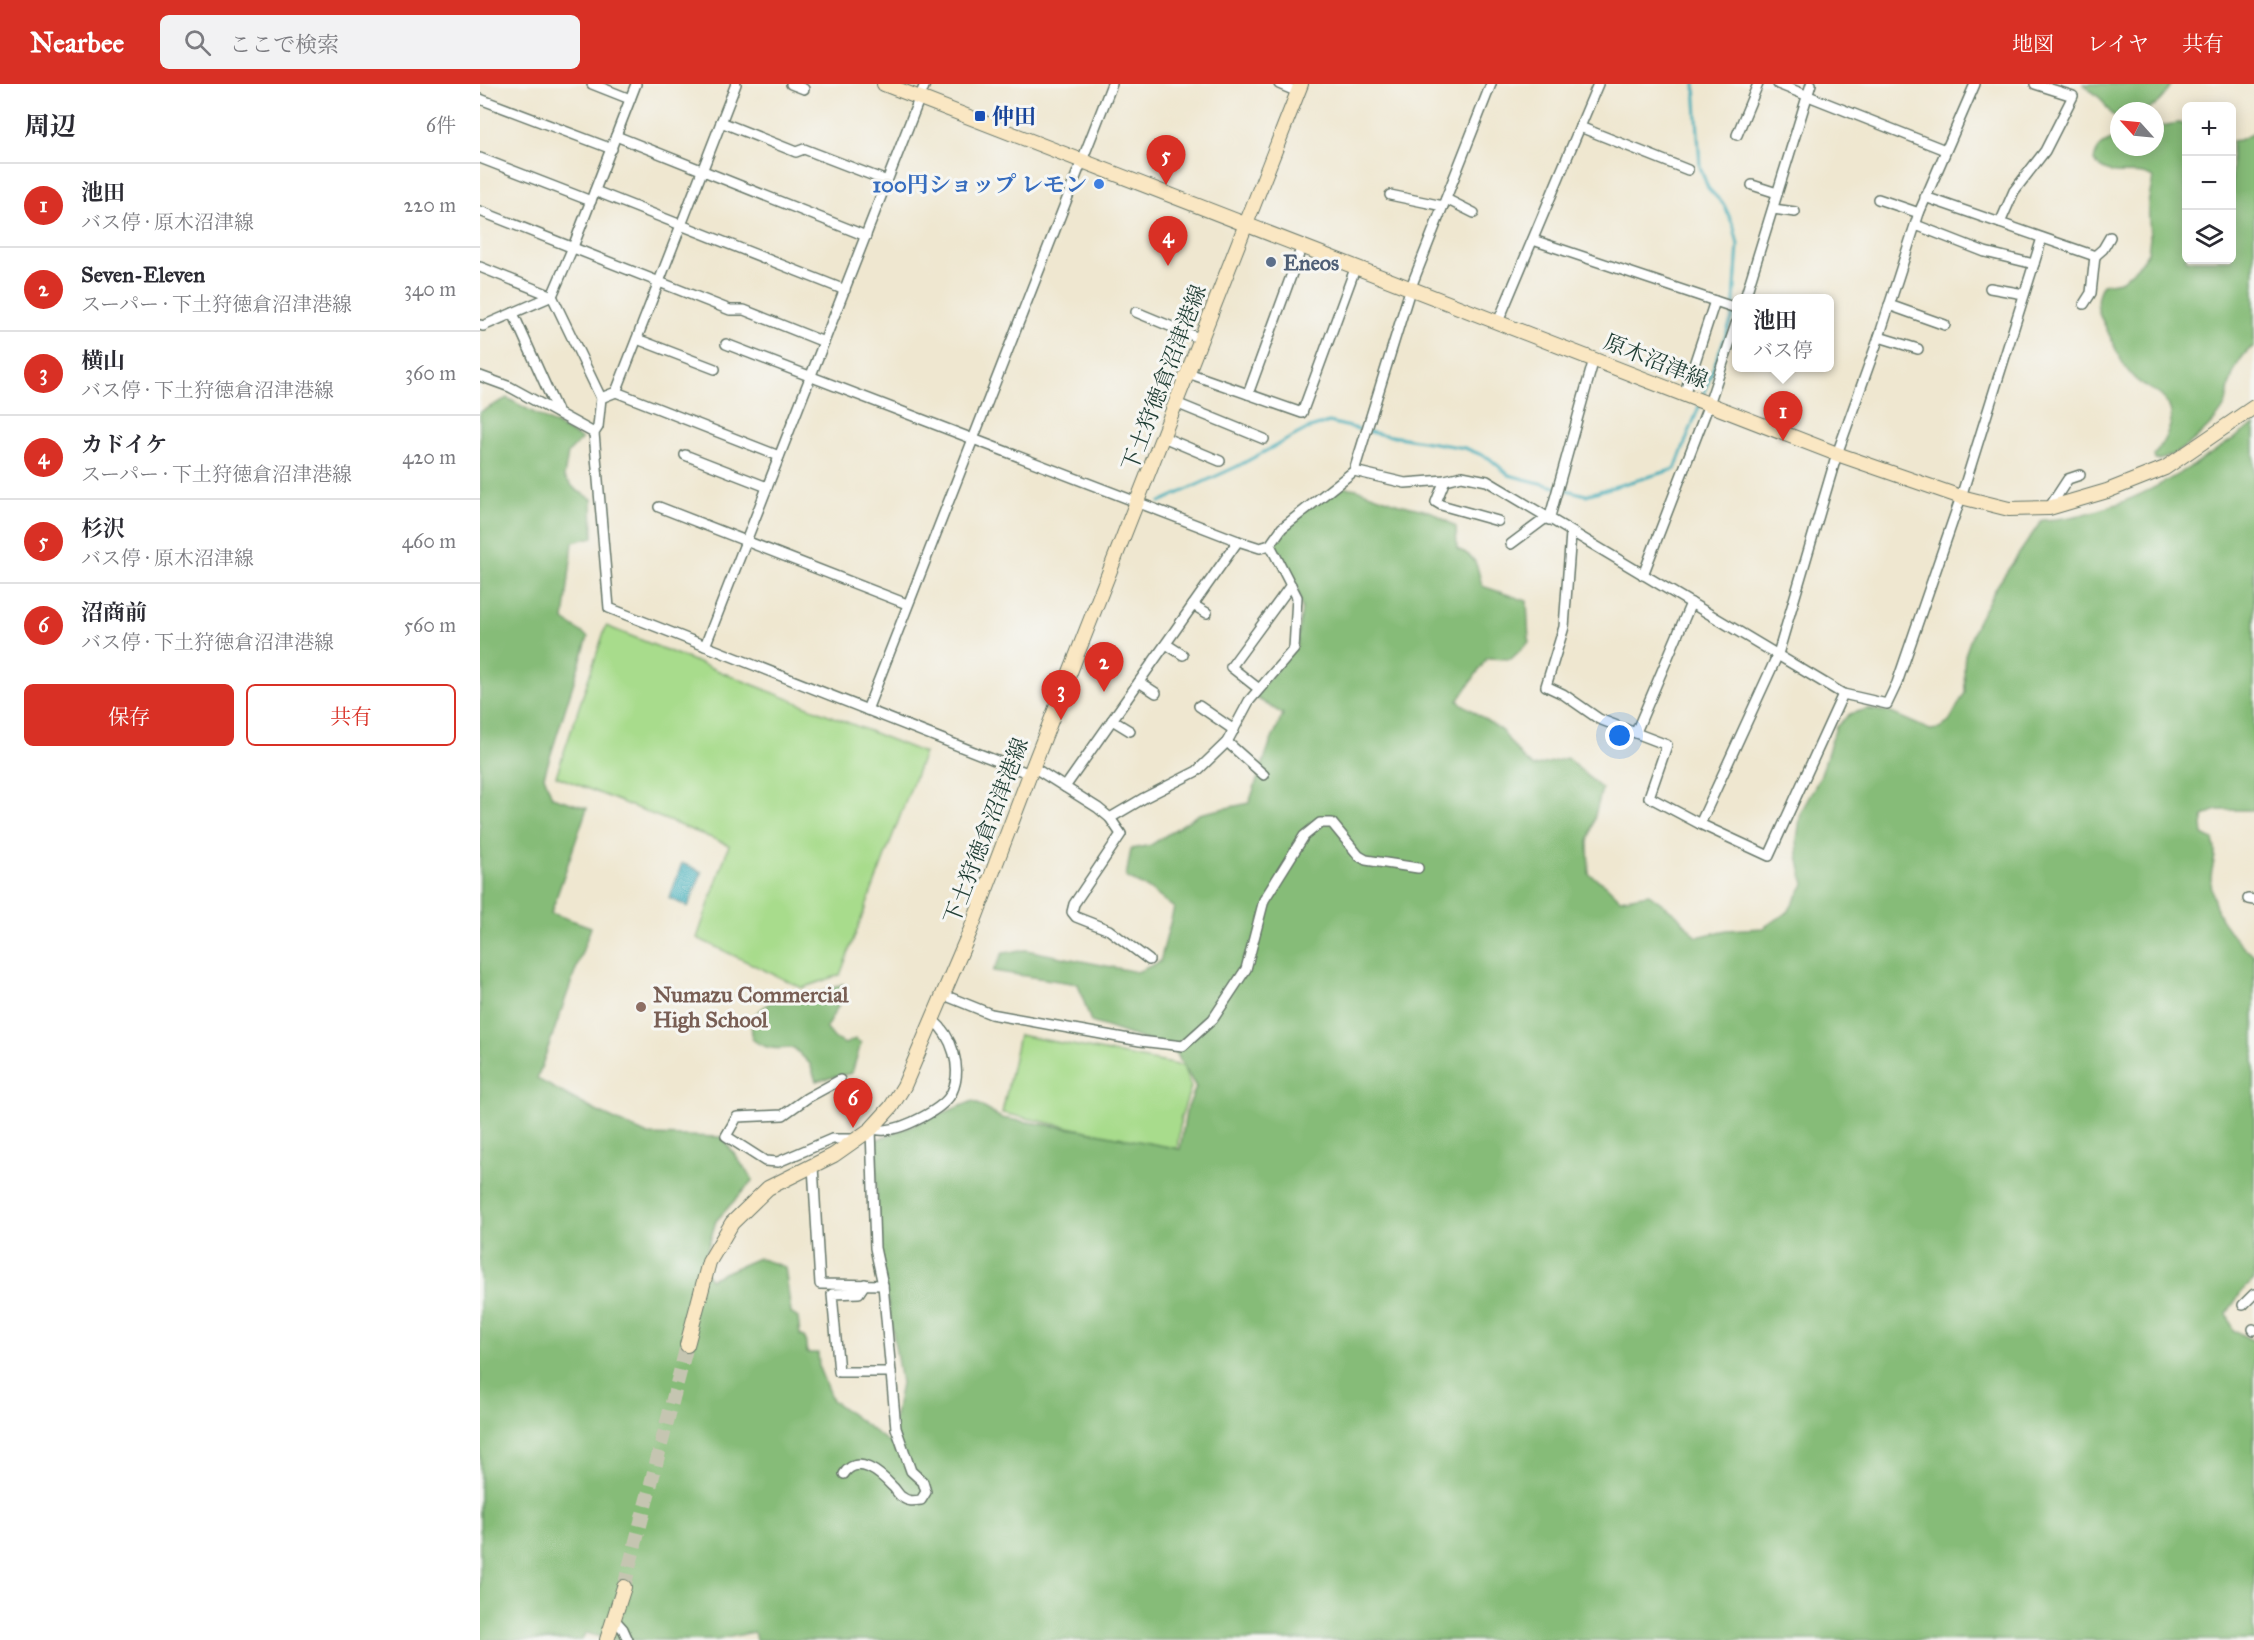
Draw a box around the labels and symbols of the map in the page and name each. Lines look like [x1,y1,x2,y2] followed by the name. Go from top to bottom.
[2110,102,2164,156] north arrow
[992,103,1036,130] place label: 仲田
[973,109,987,123] marker: 仲田
[1146,135,1186,185] pin: 5
[872,171,1087,198] place label: 100円ショップ レモン
[1092,177,1106,191] marker: 100円ショップ レモン
[1148,216,1188,266] pin: 4
[1283,249,1339,276] place label: Eneos
[1264,255,1278,269] marker: Eneos
[1116,281,1212,475] street label: 下土狩徳倉沼津港線
[1600,328,1712,394] street label: 原木沼津線
[1764,392,1802,441] pin: 1
[1084,642,1124,692] pin: 2
[1042,670,1080,720] pin: 3
[1605,721,1634,750] your location
[938,734,1034,928] street label: 下土狩徳倉沼津港線
[653,981,849,1033] place label: Numazu Commercial High School
[634,1000,648,1014] marker: Numazu Commercial High School
[834,1078,872,1128] pin: 6

